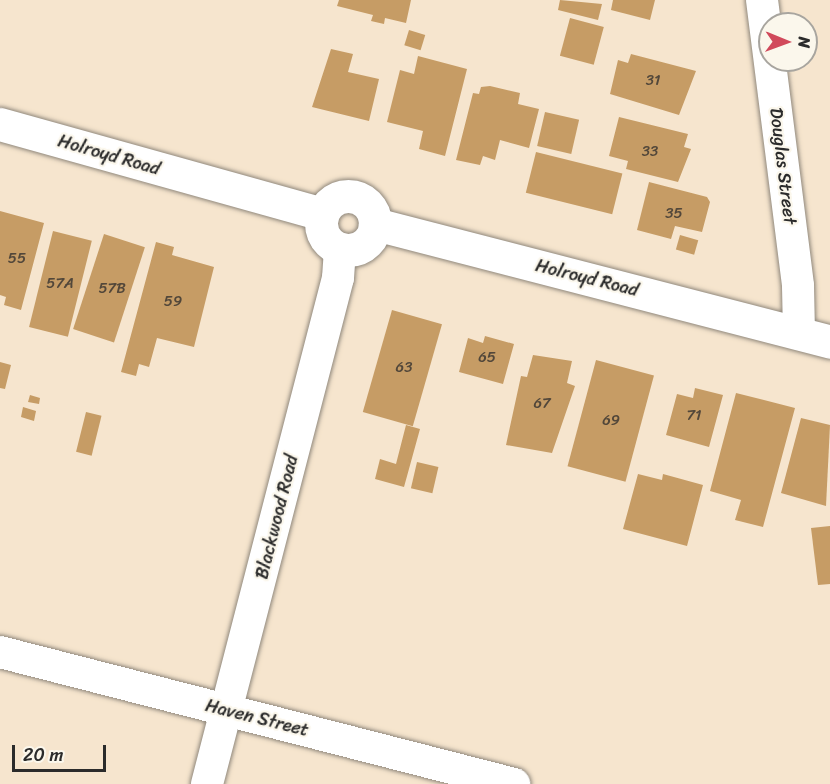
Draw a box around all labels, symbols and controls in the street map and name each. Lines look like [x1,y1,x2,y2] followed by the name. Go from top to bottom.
[758,12,818,72] north arrow
[790,36,819,48] text: N
[646,72,660,90] house number: 31
[765,107,801,225] street label: Douglas Street
[55,130,163,180] street label: Holroyd Road
[642,143,658,161] house number: 33
[665,205,683,223] house number: 35
[8,250,26,268] house number: 55
[533,255,641,301] street label: Holroyd Road
[46,275,74,293] house number: 57A
[98,280,126,298] house number: 57B
[164,293,182,311] house number: 59
[478,349,496,367] house number: 65
[396,359,412,377] house number: 63
[533,395,551,413] house number: 67
[687,407,701,425] house number: 71
[602,412,620,430] house number: 69
[251,453,303,581] street label: Blackwood Road
[203,695,311,741] street label: Haven Street
[15,733,110,771] scale bar
[23,739,63,771] text: 20 m

